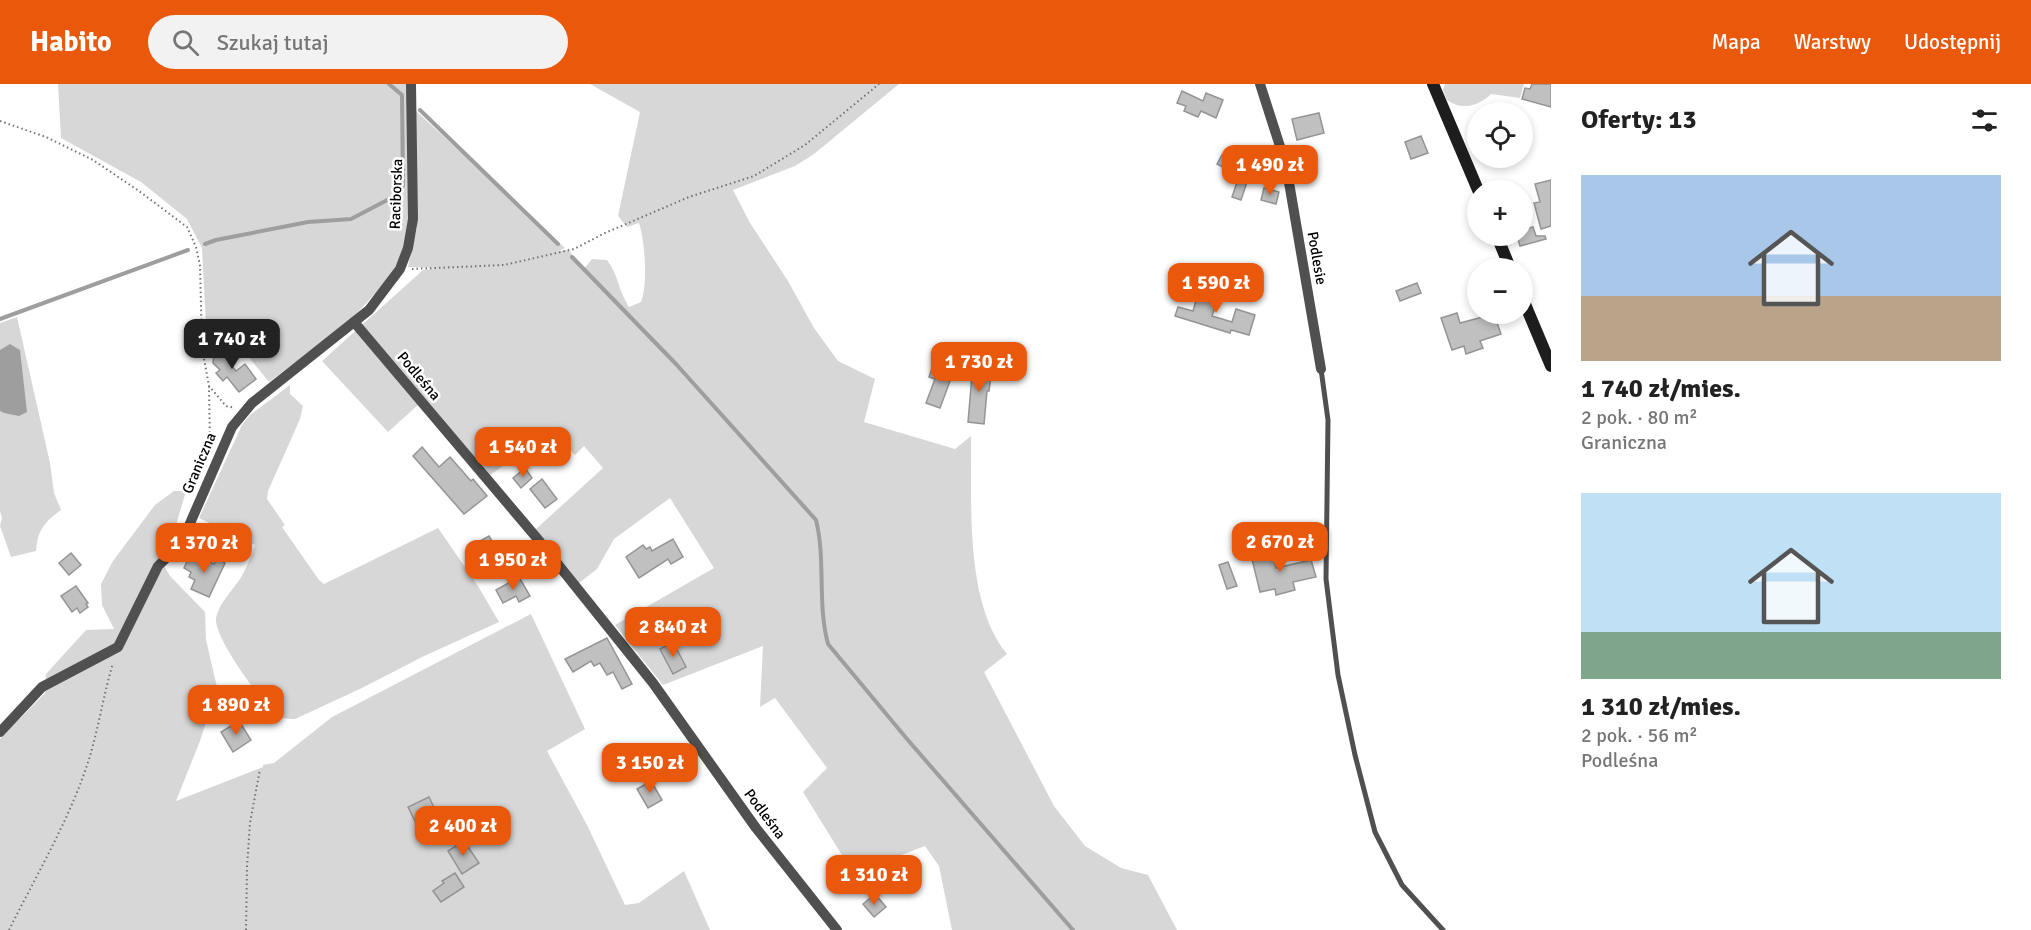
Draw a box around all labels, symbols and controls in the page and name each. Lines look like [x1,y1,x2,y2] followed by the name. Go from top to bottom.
[148,15,568,69] search box
[30,25,112,59] text: Habito
[169,26,202,59] icon: search
[217,29,329,56] text: Szukaj tutaj
[1711,29,1761,55] text: Mapa
[1794,29,1871,55] text: Warstwy
[1904,29,2001,55] text: Udostępnij
[1467,102,1533,324] map controls
[1467,102,1533,168] button: locate
[1581,104,1696,136] text: Oferty: 13
[1968,104,2001,137] icon: filters
[1208,145,1332,196] pin: 1 490 zł
[1236,152,1304,177] text: 1 490 zł
[386,158,406,230] street label: Raciborska
[1467,180,1533,246] button: +
[1737,214,1845,322] icon: home
[1303,230,1331,286] street label: Podlesie
[1467,258,1533,324] button: −
[1154,263,1278,314] pin: 1 590 zł
[1182,270,1250,295] text: 1 590 zł
[170,319,294,370] pin: 1 740 zł
[198,326,266,351] text: 1 740 zł
[917,342,1041,393] pin: 1 730 zł
[393,348,445,404] street label: Podleśna
[945,349,1013,374] text: 1 730 zł
[1581,373,1741,405] text: 1 740 zł/mies.
[1581,405,1698,430] text: 2 pok. · 80 m²
[461,427,585,478] pin: 1 540 zł
[178,430,220,496] street label: Graniczna
[1581,430,1667,455] text: Graniczna
[489,434,557,459] text: 1 540 zł
[1218,522,1342,573] pin: 2 670 zł
[142,523,266,574] pin: 1 370 zł
[1246,529,1314,554] text: 2 670 zł
[170,530,238,555] text: 1 370 zł
[1737,532,1845,640] icon: home
[451,540,575,591] pin: 1 950 zł
[479,547,547,572] text: 1 950 zł
[611,607,735,658] pin: 2 840 zł
[639,614,707,639] text: 2 840 zł
[174,685,298,736] pin: 1 890 zł
[1581,691,1741,723] text: 1 310 zł/mies.
[202,692,270,717] text: 1 890 zł
[1581,723,1698,748] text: 2 pok. · 56 m²
[588,743,712,794] pin: 3 150 zł
[1581,748,1658,773] text: Podleśna
[616,750,684,775] text: 3 150 zł
[740,785,790,843] street label: Podleśna
[401,806,525,857] pin: 2 400 zł
[429,813,497,838] text: 2 400 zł
[812,855,936,906] pin: 1 310 zł
[840,862,908,887] text: 1 310 zł

